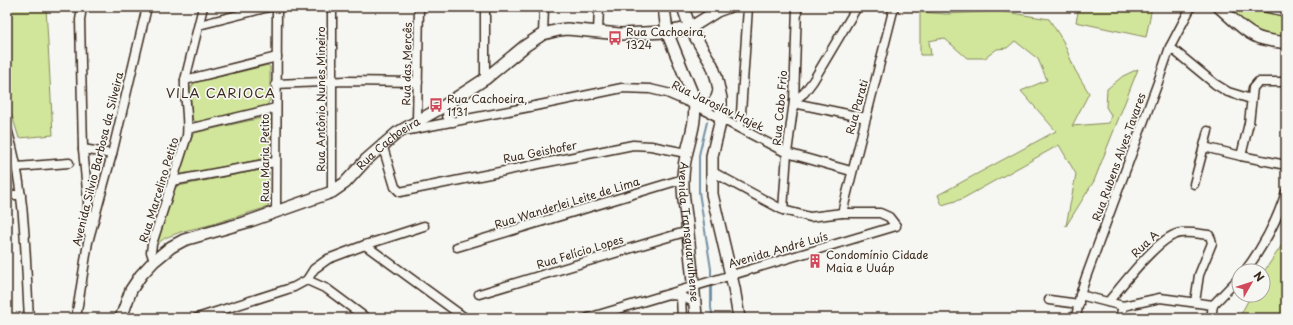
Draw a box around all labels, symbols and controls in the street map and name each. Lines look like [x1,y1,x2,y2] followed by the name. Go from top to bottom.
[397,22,416,106] street label: Rua das Mercês
[626,23,706,53] place label: Rua Cachoeira, 1324
[312,26,329,172] street label: Rua Antônio Nunes Mineiro
[607,30,623,46] bus stop icon: Rua Cachoeira, 1324
[68,70,127,248] street label: Avenida Silvio Barbosa da Silveira
[768,70,791,146] street label: Rua Cabo Frio
[669,76,768,136] street label: Rua Jaroslav Hajek
[841,77,872,136] street label: Rua Parati
[166,83,276,102] district label: VILA CARIOCA
[447,90,527,120] place label: Rua Cachoeira, 1131
[1087,90,1150,223] street label: Rua Rubens Alves Tavares
[428,97,444,113] bus stop icon: Rua Cachoeira, 1131
[352,113,423,174] street label: Rua Cachoeira
[256,114,273,202] street label: Rua Maria Petito
[134,135,183,245] street label: Rua Marcelino Petito
[502,136,579,167] street label: Rua Geishofer
[675,161,704,303] street label: Avenida Transguarulhense
[492,172,642,233] street label: Rua Wanderlei Leite de Lima
[1127,226,1163,261] street label: Rua A
[726,227,830,272] street label: Avenida André Luís
[534,230,625,273] street label: Rua Felício Lopes
[826,246,928,276] place label: Condomínio Cidade Maia e Uuáp
[807,253,823,269] building icon: Condomínio Cidade Maia e Uuáp
[1231,263,1271,303] north arrow
[1250,268,1269,285] text: N

